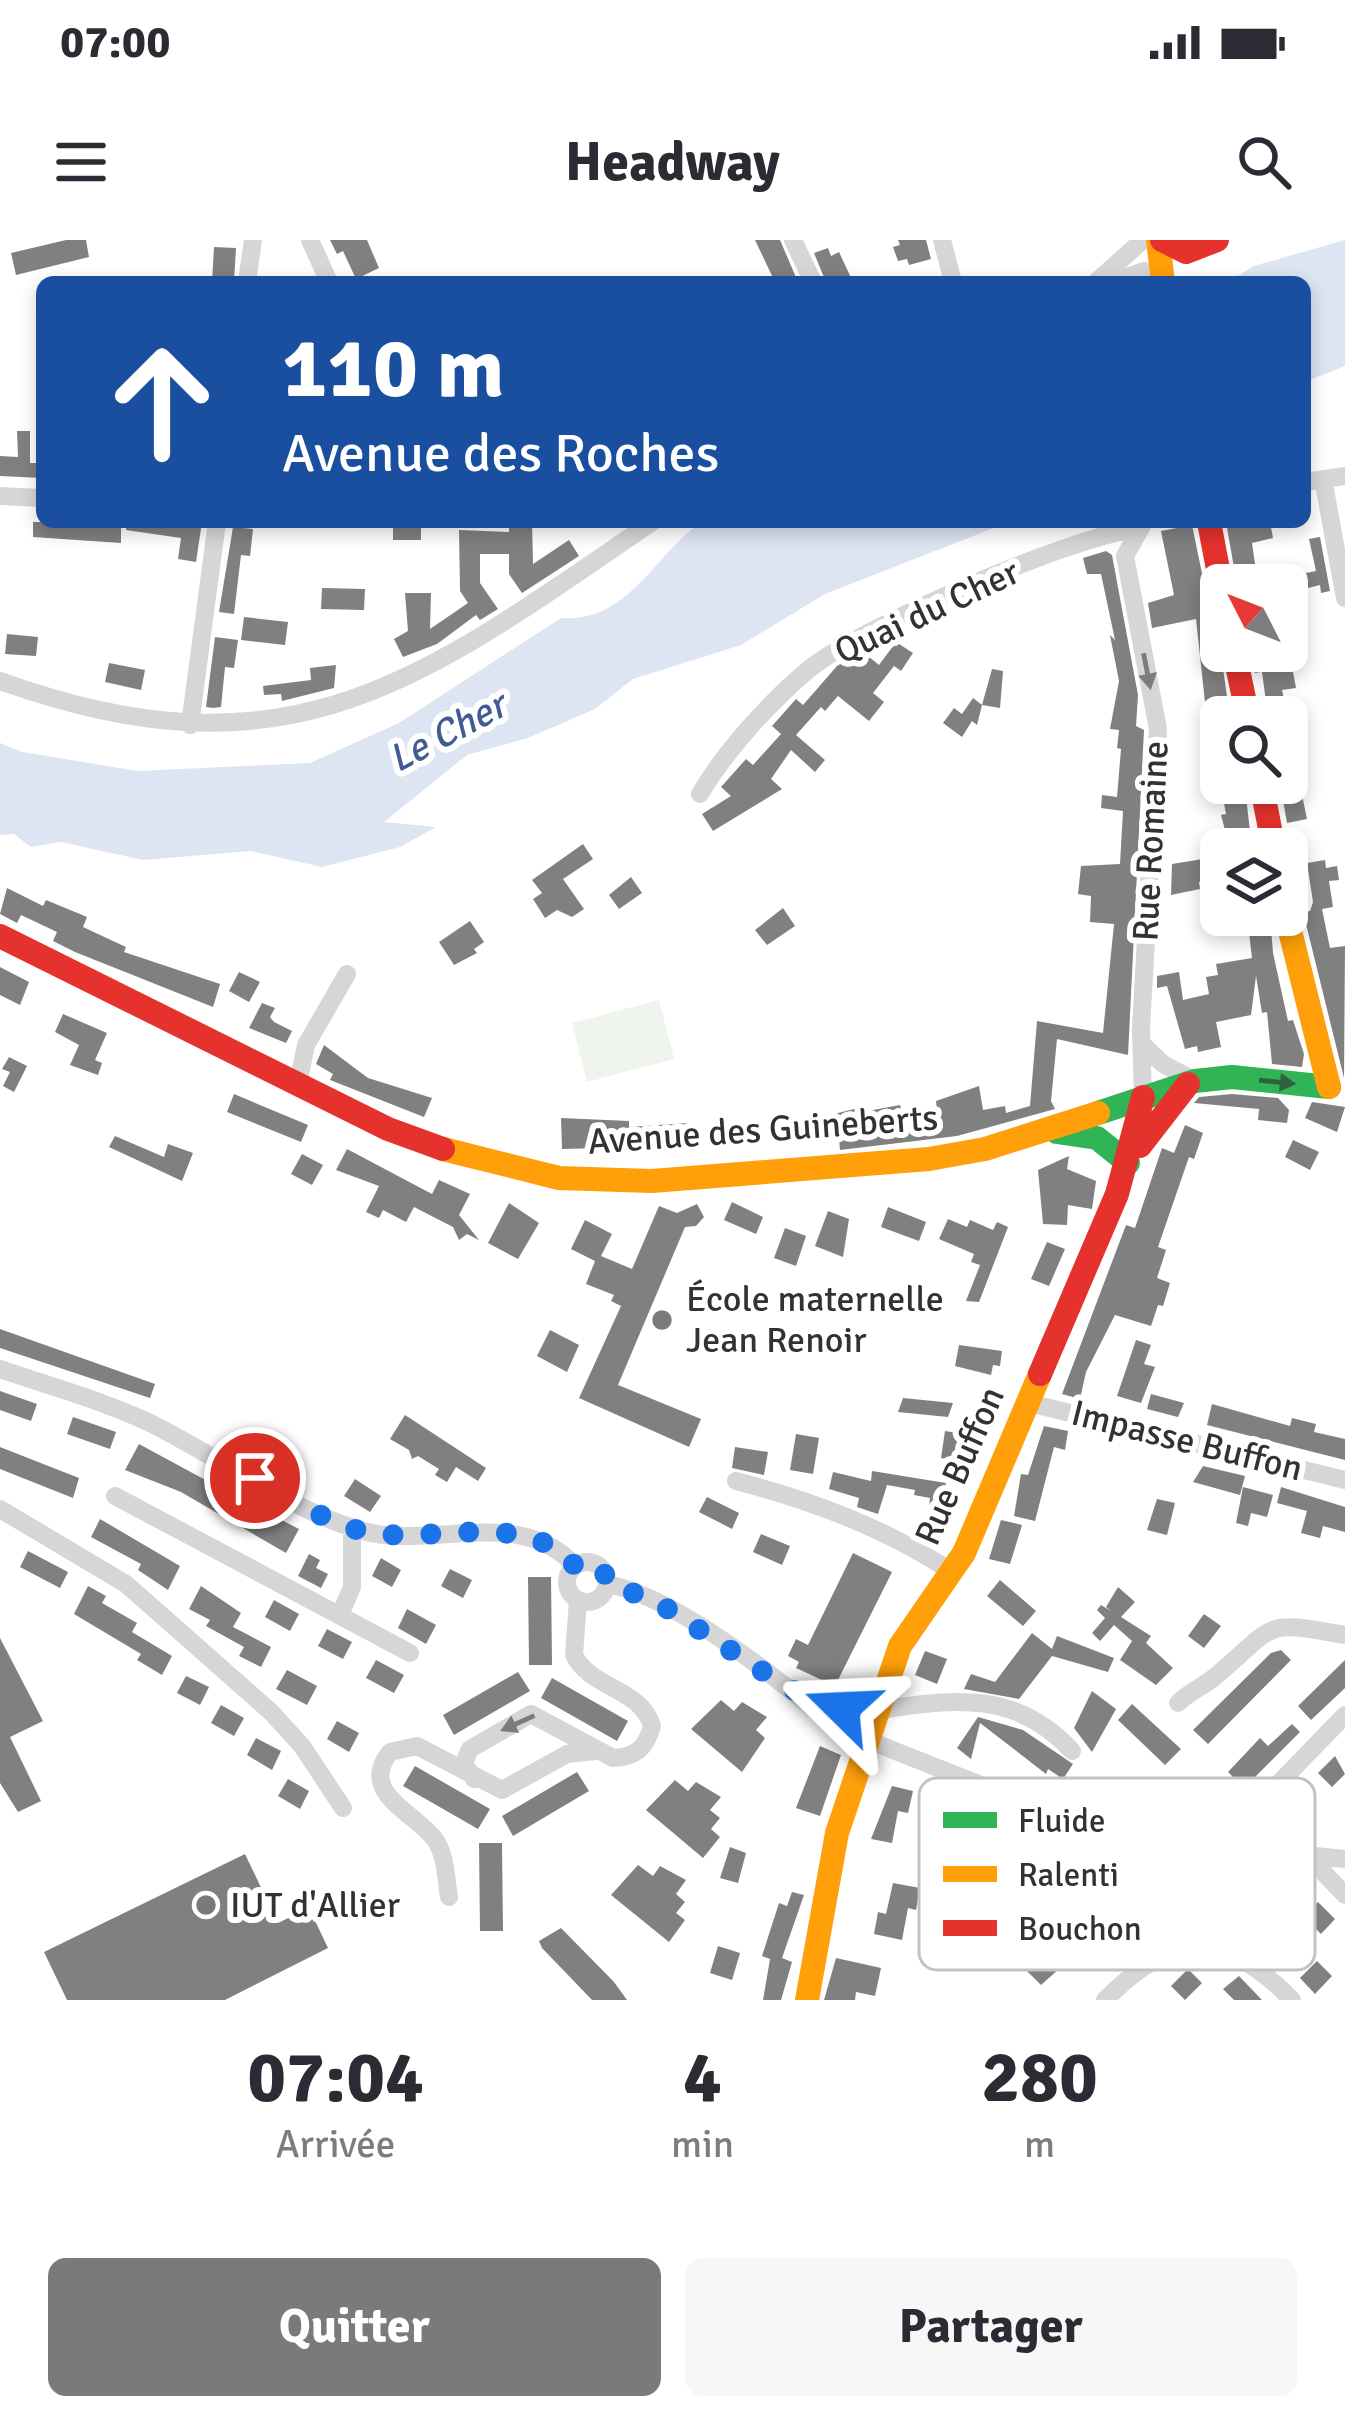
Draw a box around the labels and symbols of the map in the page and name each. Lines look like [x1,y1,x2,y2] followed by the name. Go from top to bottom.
[828,549,1027,674] street label: Quai du Cher
[1200,564,1308,672] north arrow
[1138,653,1157,691] one-way arrow
[380,679,518,783] water label: Le Cher
[1123,740,1179,942] street label: Rue Romaine
[1259,1073,1296,1092] one-way arrow
[586,1095,940,1165] street label: Avenue des Guineberts
[686,1277,944,1363] place label: École maternelle Jean Renoir
[649,1307,675,1333] marker: École maternelle Jean Renoir
[905,1380,1015,1552] street label: Rue Buffon
[1067,1391,1307,1491] street label: Impasse Buffon
[204,1427,306,1529] pin
[779,1645,905,1771] position arrow
[501,1714,536,1734] one-way arrow
[919,1778,1315,1970] legend
[1018,1801,1105,1842] text: Fluide
[1018,1855,1119,1896] text: Ralenti
[230,1883,401,1928] place label: IUT d'Allier
[193,1892,219,1918] marker: IUT d'Allier
[1018,1909,1142,1950] text: Bouchon

